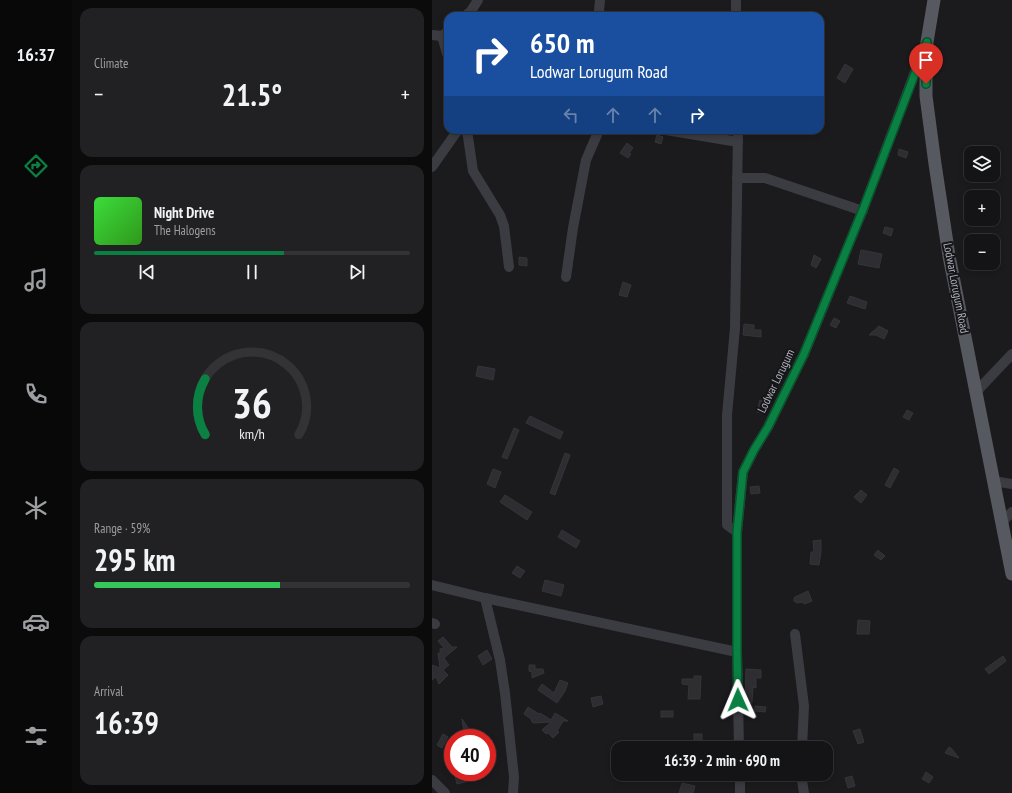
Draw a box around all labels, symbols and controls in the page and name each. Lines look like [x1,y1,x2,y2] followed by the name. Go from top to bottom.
[530,24,594,61] text: 650 m
[464,28,516,80] icon: right
[17,43,55,66] text: 16:37
[909,43,943,84] pin
[915,49,937,71] icon: arrive
[94,55,128,72] text: Climate
[530,60,668,83] text: Lodwar Lorugum Road
[222,75,282,114] text: 21.5°
[94,80,103,108] text: −
[401,80,410,108] text: +
[560,104,582,126] icon: left
[602,104,624,126] icon: ahead
[644,104,666,126] icon: ahead
[686,104,708,126] icon: right
[964,146,1000,270] map controls
[964,146,1000,182] button: layers
[22,152,50,180] icon: directions
[964,190,1000,226] button: +
[154,203,214,222] text: Night Drive
[154,222,216,239] text: The Halogens
[964,234,1000,270] button: −
[940,241,973,334] street label: Lodwar Lorugum Road
[136,261,158,283] icon: previous
[241,261,263,283] icon: pause
[346,261,368,283] icon: next
[22,266,50,294] icon: music
[754,346,797,415] street label: Lodwar Lorugum
[232,375,272,428] text: 36
[22,380,50,408] icon: phone
[239,423,265,442] text: km/h
[22,494,50,522] icon: climate
[94,520,150,537] text: Range · 59%
[94,540,175,579] text: 295 km
[22,608,50,636] icon: car
[717,679,759,721] position arrow
[94,683,123,700] text: Arrival
[94,703,159,742] text: 16:39
[22,722,50,750] icon: filters
[444,729,496,781] speed limit sign: 40
[664,751,780,770] text: 16:39 · 2 min · 690 m

